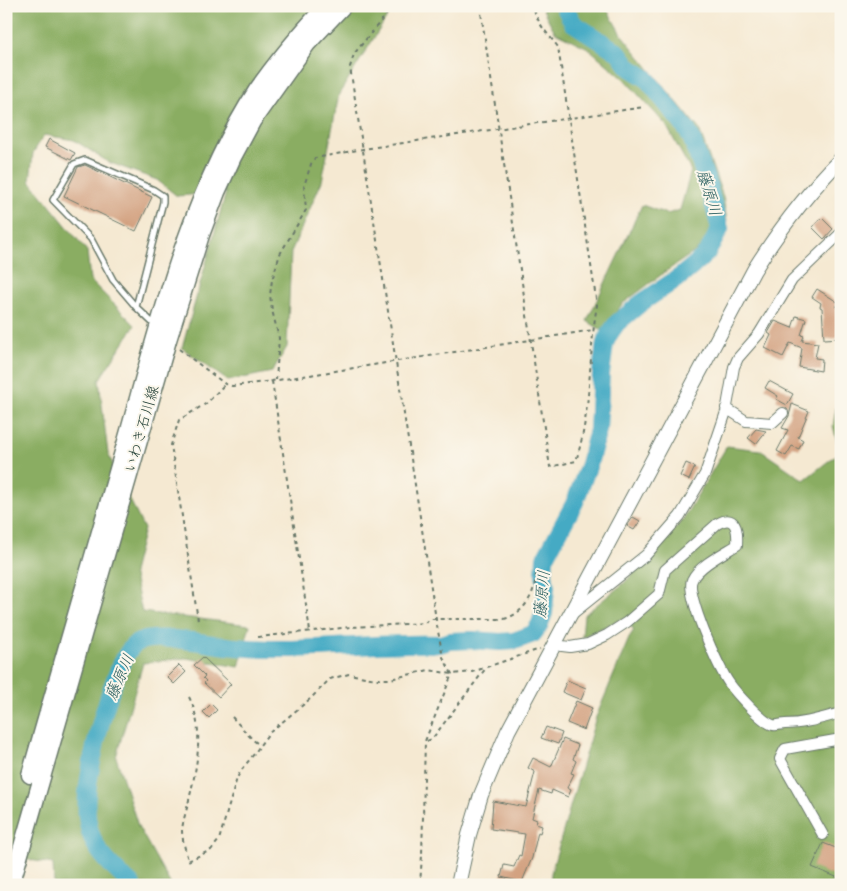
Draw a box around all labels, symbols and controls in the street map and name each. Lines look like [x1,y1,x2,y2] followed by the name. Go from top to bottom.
[692,167,726,219] water label: 藤原川
[120,383,164,475] street label: いわき石川線
[530,569,554,619] water label: 藤原川
[101,651,139,703] water label: 藤原川

